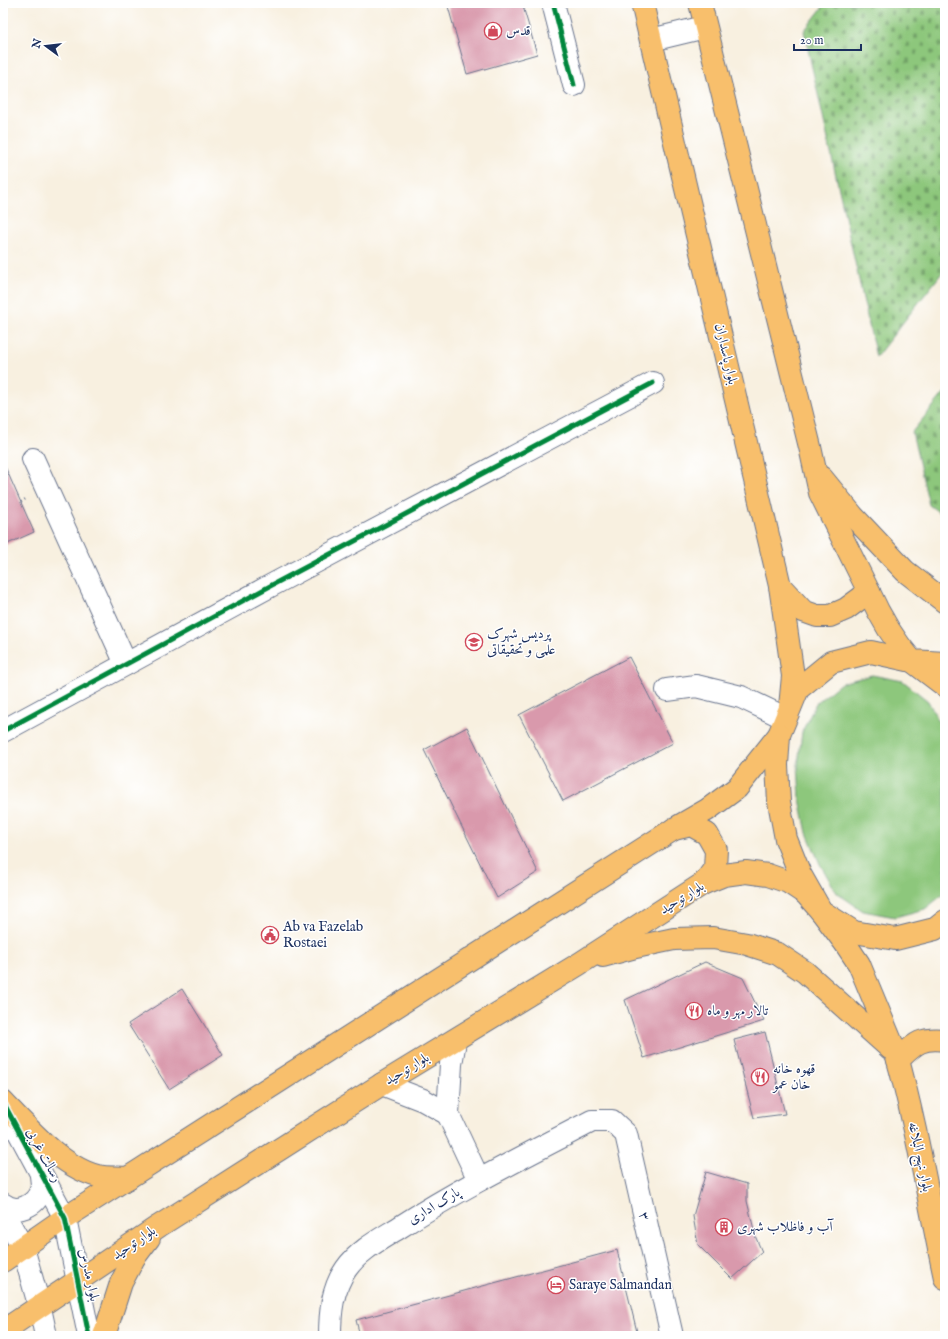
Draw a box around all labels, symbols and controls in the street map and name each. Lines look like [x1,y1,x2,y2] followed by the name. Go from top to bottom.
[483,21,503,41] shop icon: قدس
[506,22,531,40] place label: قدس
[26,26,66,66] north arrow
[794,26,861,52] scale bar
[800,33,823,48] text: 20 m
[29,37,45,51] text: N
[709,322,742,387] street label: بلوار پاسداران
[487,625,555,659] place label: پردیس شهرک علمی و تحقیقاتی
[464,632,484,652] school or university icon: پردیس شهرک علمی و تحقیقاتی
[656,877,708,919] street label: بلوار توحید
[282,918,363,952] place label: Ab va Fazelab Rostaei
[260,925,280,945] public building icon: Ab va Fazelab Rostaei
[684,1001,704,1021] restaurant icon: تالار مهر و ماه
[707,1002,769,1020] place label: تالار مهر و ماه
[381,1048,433,1089] street label: بلوار توحید
[771,1060,815,1094] place label: قهوه خانه خان عمو
[750,1067,770,1087] restaurant icon: قهوه خانه خان عمو
[901,1120,936,1195] street label: بلوار نهج البلاغه
[22,1125,66,1185] street label: رسالت غربی
[405,1183,465,1229] street label: پارک اداری
[634,1210,654,1222] street label: ۳
[714,1217,734,1237] building icon: آب و فاظلاب شهری
[737,1218,834,1236] place label: آب و فاظلاب شهری
[109,1222,160,1264] street label: بلوار توحید
[75,1247,103,1304] street label: بلوار مدرس
[546,1275,566,1295] hotel icon: Saraye Salmandan
[569,1276,672,1294] place label: Saraye Salmandan

